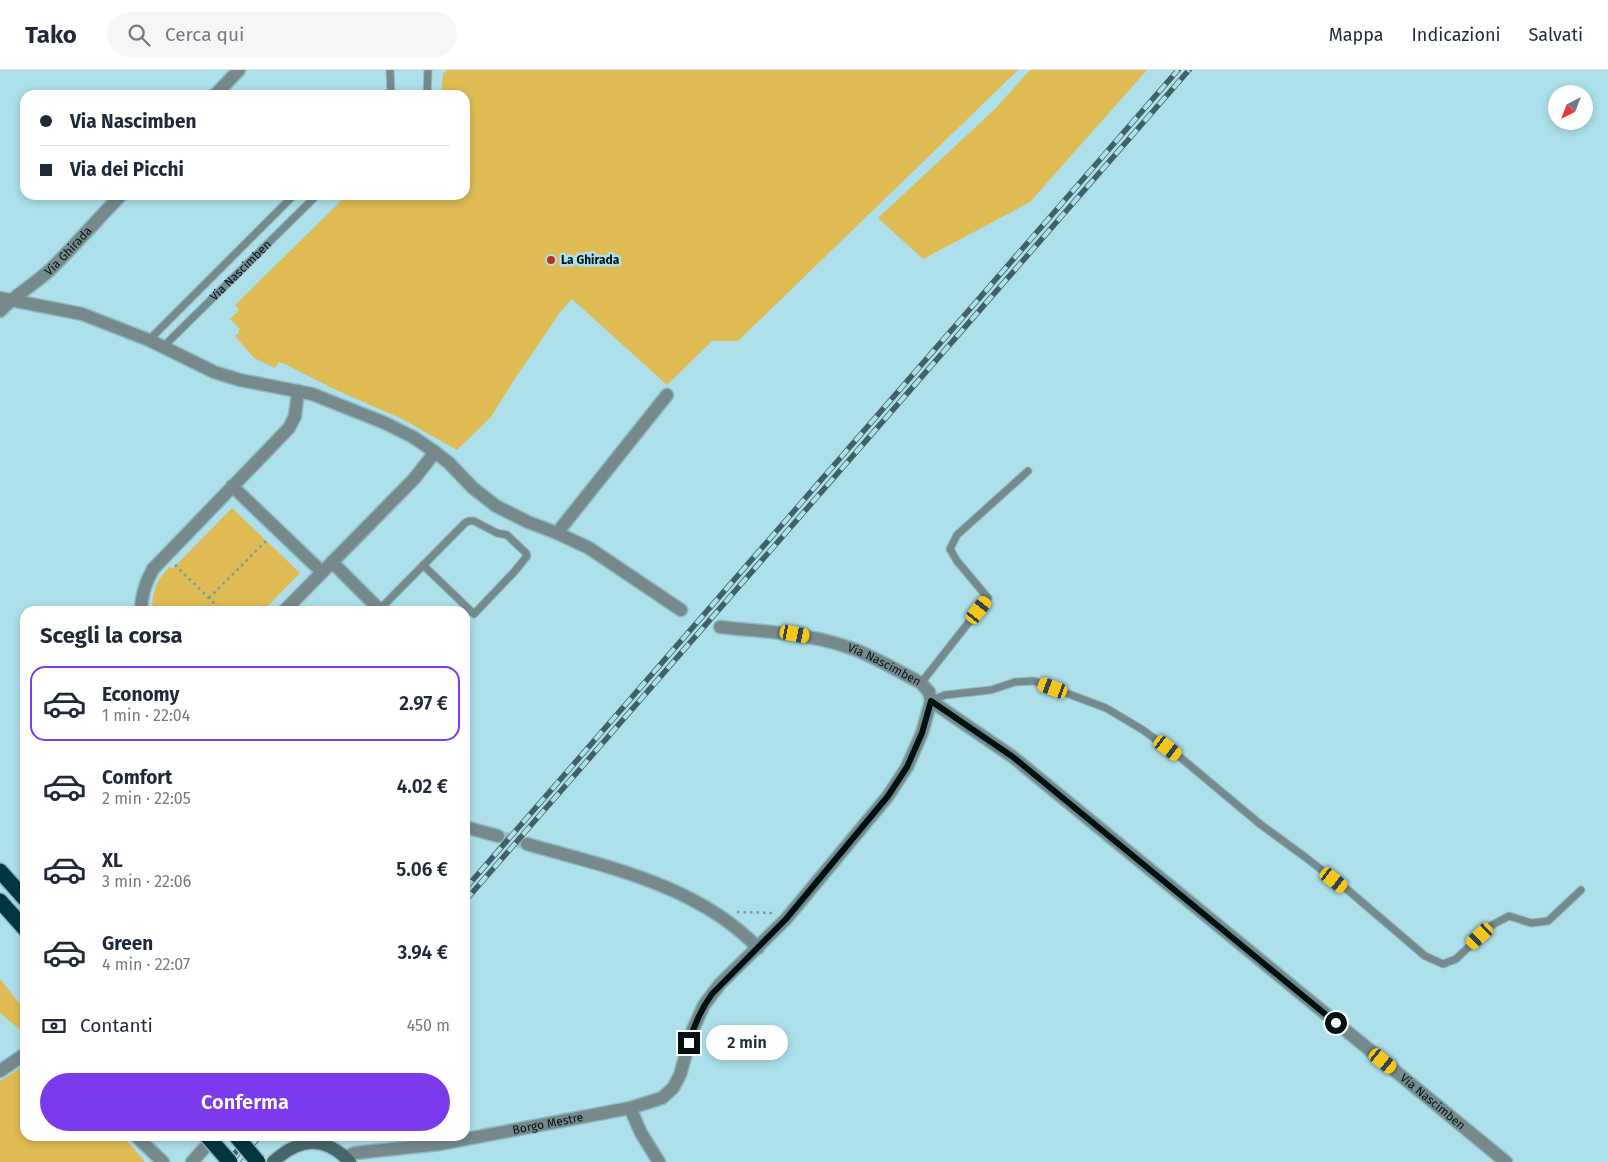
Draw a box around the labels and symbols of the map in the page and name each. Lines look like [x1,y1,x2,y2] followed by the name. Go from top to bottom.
[1548,85,1592,130] north arrow
[42,224,95,278] street label: Via Ghirada
[207,237,274,304] street label: Via Nascimben
[561,253,620,267] place label: La Ghirada
[545,254,557,266] marker: La Ghirada
[963,594,994,626] car
[778,624,811,644] car
[846,640,923,689] street label: Via Nascimben
[1036,676,1069,700] car
[1151,733,1184,763] car
[1317,865,1350,895] car
[1463,920,1496,952] car
[1325,1012,1347,1034] route start
[706,1026,789,1060] callout: 2 min
[678,1032,700,1054] route end
[1366,1046,1399,1076] car
[1397,1071,1468,1133] street label: Via Nascimben
[511,1110,584,1137] street label: Borgo Mestre

